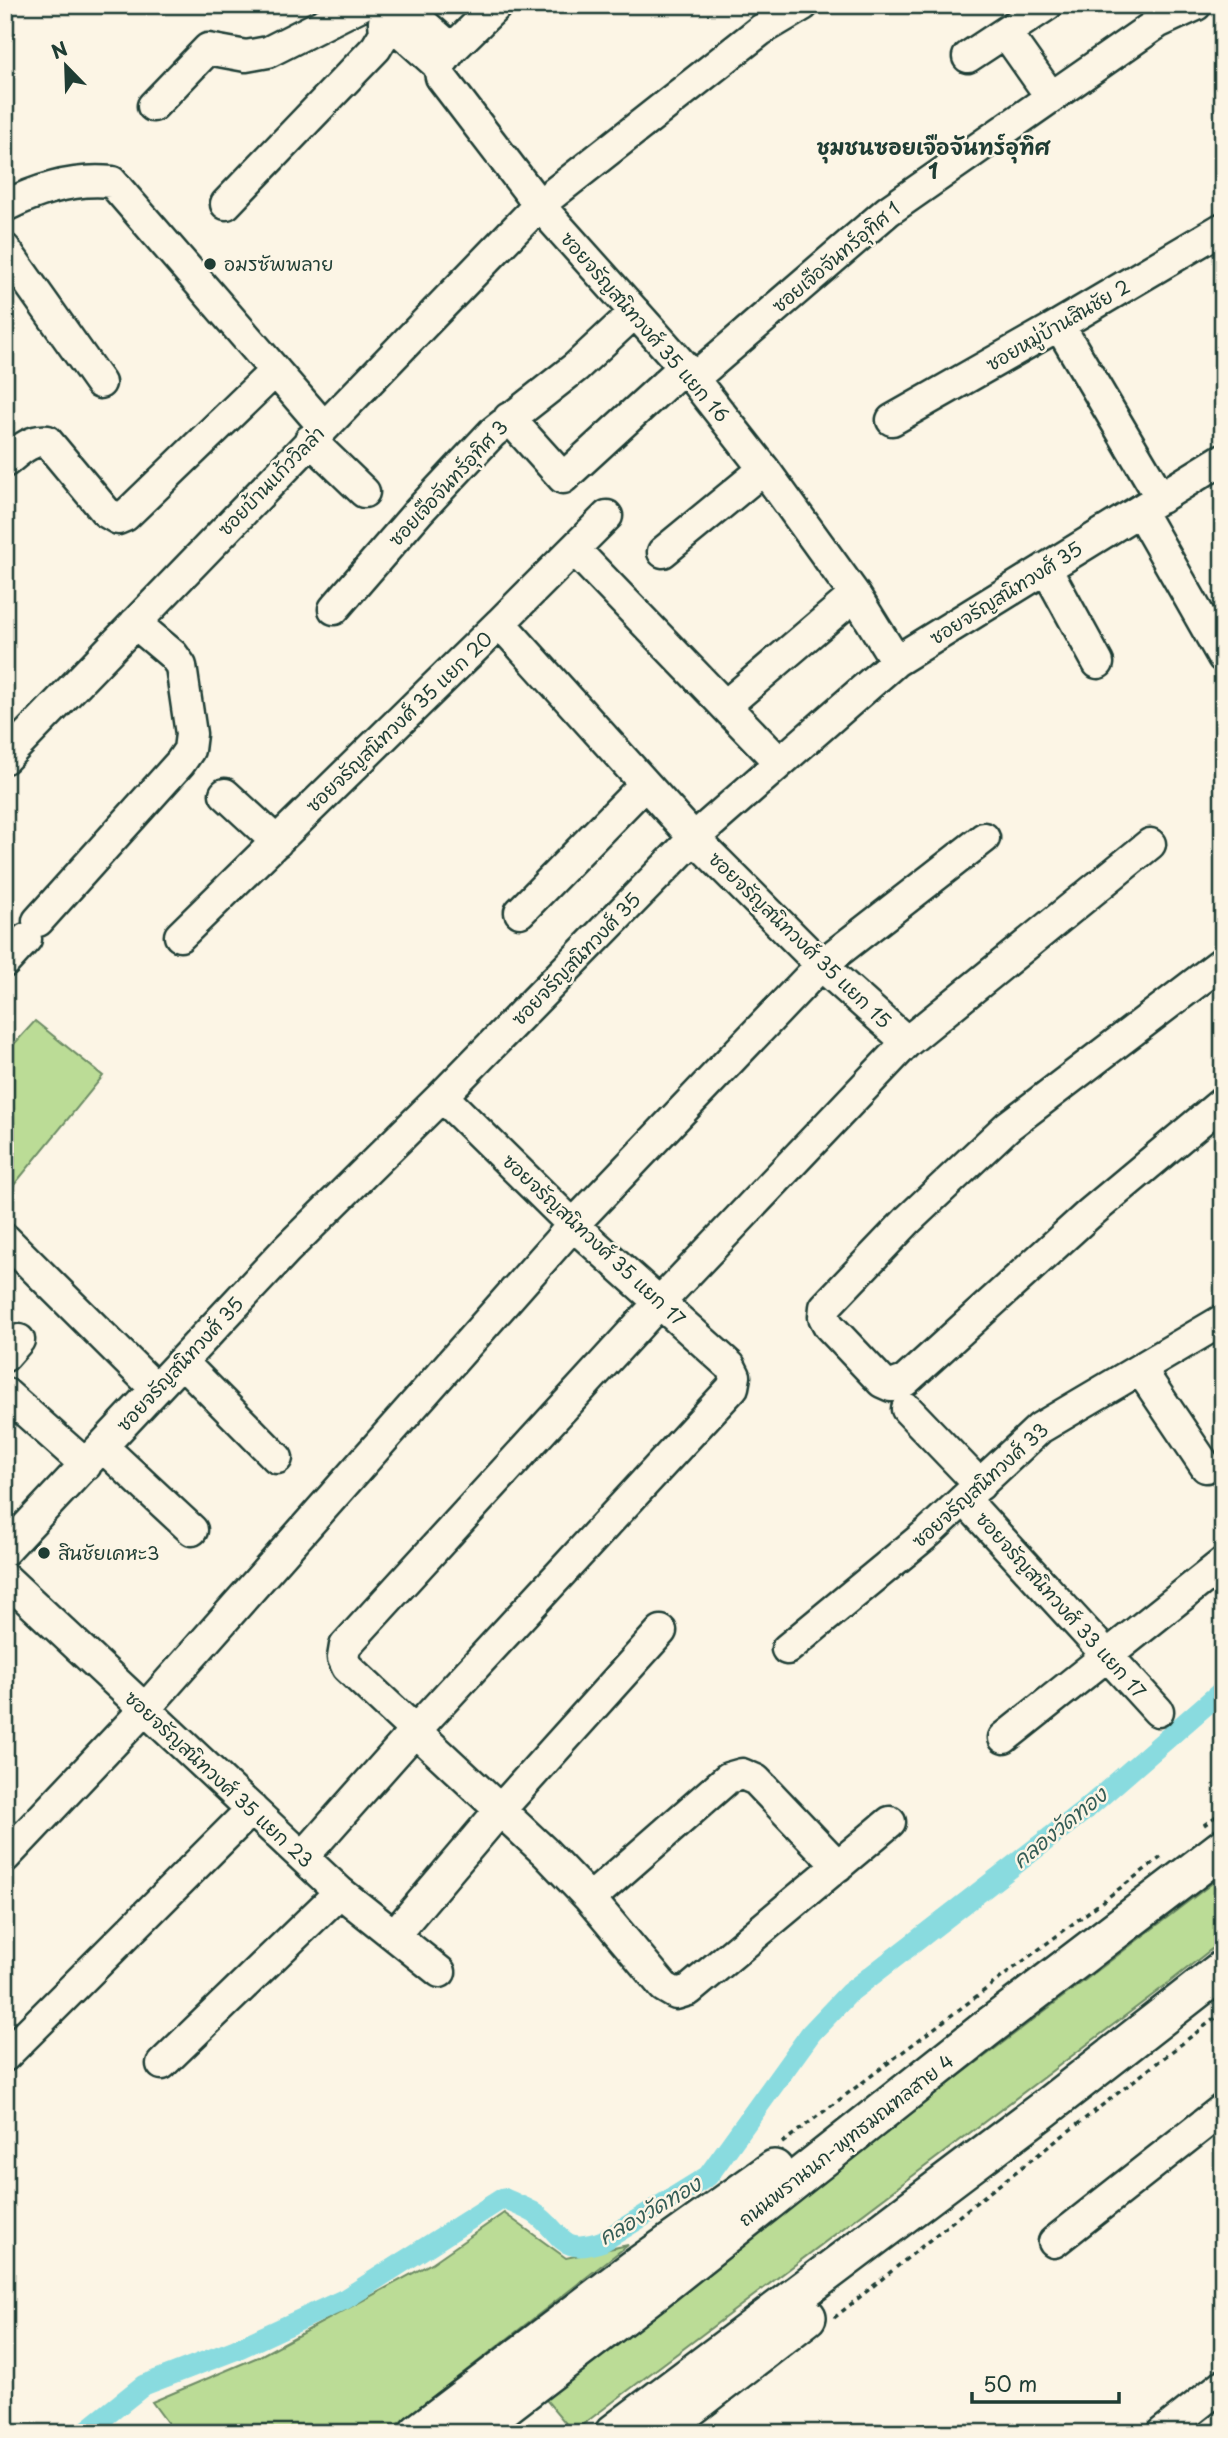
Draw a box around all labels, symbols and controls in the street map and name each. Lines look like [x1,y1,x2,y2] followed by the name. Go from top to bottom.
[32,32,102,102] north arrow
[47,34,71,65] text: N
[816,130,1051,186] district label: ชุมชนซอยเจือจันทร์อุทิศ 1
[765,194,907,320] street label: ซอยเจือจันทร์อุทิศ 1
[555,225,737,428] street label: ซอยจรัญสนิทวงศ์ 35 แยก 16
[224,249,334,277] place label: อมรซัพพลาย
[202,256,218,272] marker: อมรซัพพลาย
[980,271,1136,379] street label: ซอยหมู่บ้านสินชัย 2
[381,413,515,553] street label: ซอยเจือจันทร์อุทิศ 3
[211,419,330,541] street label: ซอยบ้านแก้ววิลล่า
[924,534,1087,651] street label: ซอยจรัญสนิทวงศ์ 35
[299,624,498,818] street label: ซอยจรัญสนิทวงศ์ 35 แยก 20
[703,844,898,1034] street label: ซอยจรัญสนิทวงศ์ 35 แยก 15
[504,885,646,1031] street label: ซอยจรัญสนิทวงศ์ 35
[497,1147,693,1332] street label: ซอยจรัญสนิทวงศ์ 35 แยก 17
[109,1290,249,1437] street label: ซอยจรัญสนิทวงศ์ 35
[905,1415,1054,1553] street label: ซอยจรัญสนิทวงศ์ 33
[970,1505,1153,1704] street label: ซอยจรัญสนิทวงศ์ 33 แยก 17
[58,1538,160,1566] place label: สินชัยเคหะ3
[36,1545,52,1561] marker: สินชัยเคหะ3
[119,1683,320,1873] street label: ซอยจรัญสนิทวงศ์ 35 แยก 23
[1004,1777,1115,1875] water label: คลองวัดทอง
[732,2046,960,2234] street label: ถนนพรานนก-พุทธมณฑลสาย 4
[592,2166,708,2252] water label: คลองวัดทอง
[972,2361,1120,2405] scale bar
[983,2367,1037,2399] text: 50 m

